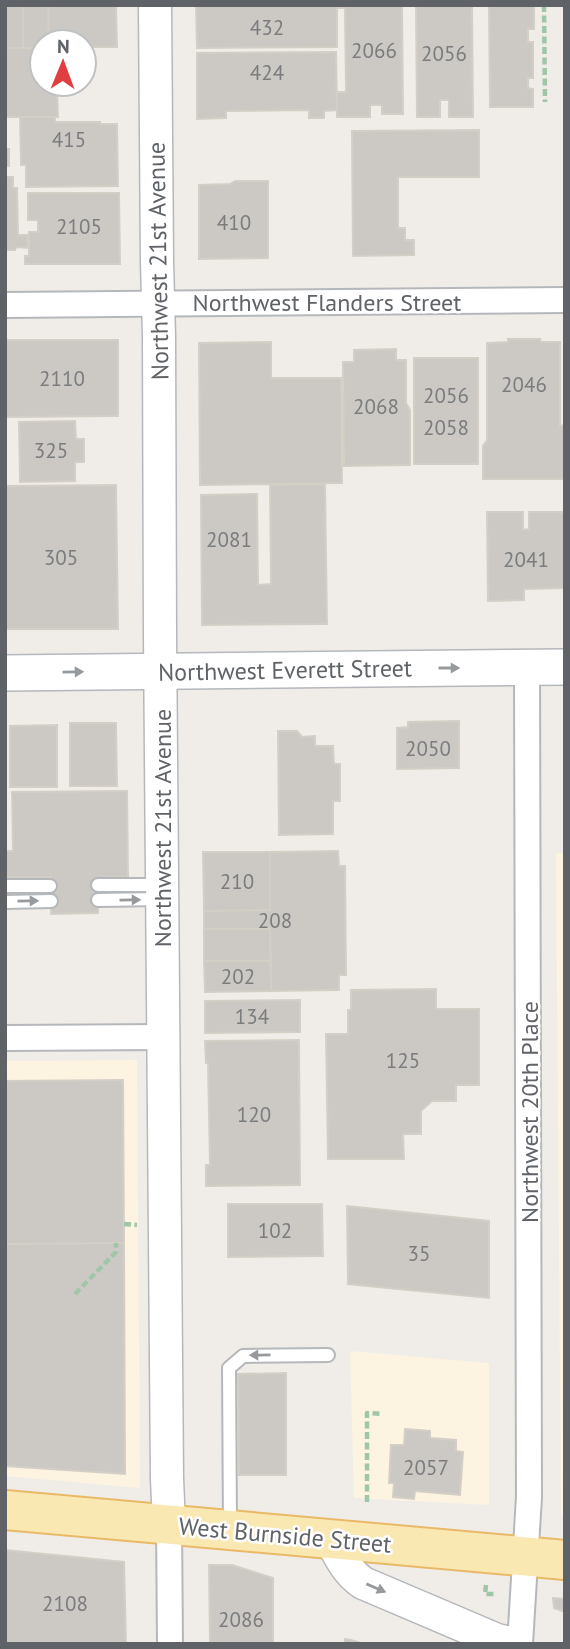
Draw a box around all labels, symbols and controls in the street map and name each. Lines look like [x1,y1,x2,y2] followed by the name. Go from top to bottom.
[250,14,284,41] house number: 432
[28,28,98,98] north arrow
[57,34,70,58] text: N
[351,37,397,64] house number: 2066
[421,40,467,67] house number: 2056
[250,59,284,86] house number: 424
[52,126,86,153] house number: 415
[140,142,176,380] street label: Northwest 21st Avenue
[217,209,251,236] house number: 410
[56,213,102,240] house number: 2105
[193,287,461,318] street label: Northwest Flanders Street
[39,365,85,392] house number: 2110
[501,371,547,398] house number: 2046
[423,382,469,409] house number: 2056
[353,393,399,420] house number: 2068
[423,414,469,441] house number: 2058
[34,437,68,464] house number: 325
[206,526,252,553] house number: 2081
[44,544,78,571] house number: 305
[503,546,549,573] house number: 2041
[158,652,412,688] street label: Northwest Everett Street
[439,662,461,674] one-way arrow
[63,666,85,678] one-way arrow
[147,709,178,947] street label: Northwest 21st Avenue
[405,735,451,762] house number: 2050
[220,868,254,895] house number: 210
[119,894,141,905] one-way arrow
[17,895,39,907] one-way arrow
[258,907,292,934] house number: 208
[221,963,255,990] house number: 202
[514,1001,545,1223] street label: Northwest 20th Place
[235,1003,269,1030] house number: 134
[386,1047,420,1074] house number: 125
[237,1101,271,1128] house number: 120
[258,1217,292,1244] house number: 102
[408,1240,430,1267] house number: 35
[248,1350,270,1361] one-way arrow
[403,1454,449,1481] house number: 2057
[177,1510,393,1560] street label: West Burnside Street
[366,1582,386,1594] one-way arrow
[42,1590,88,1617] house number: 2108
[218,1606,264,1633] house number: 2086

